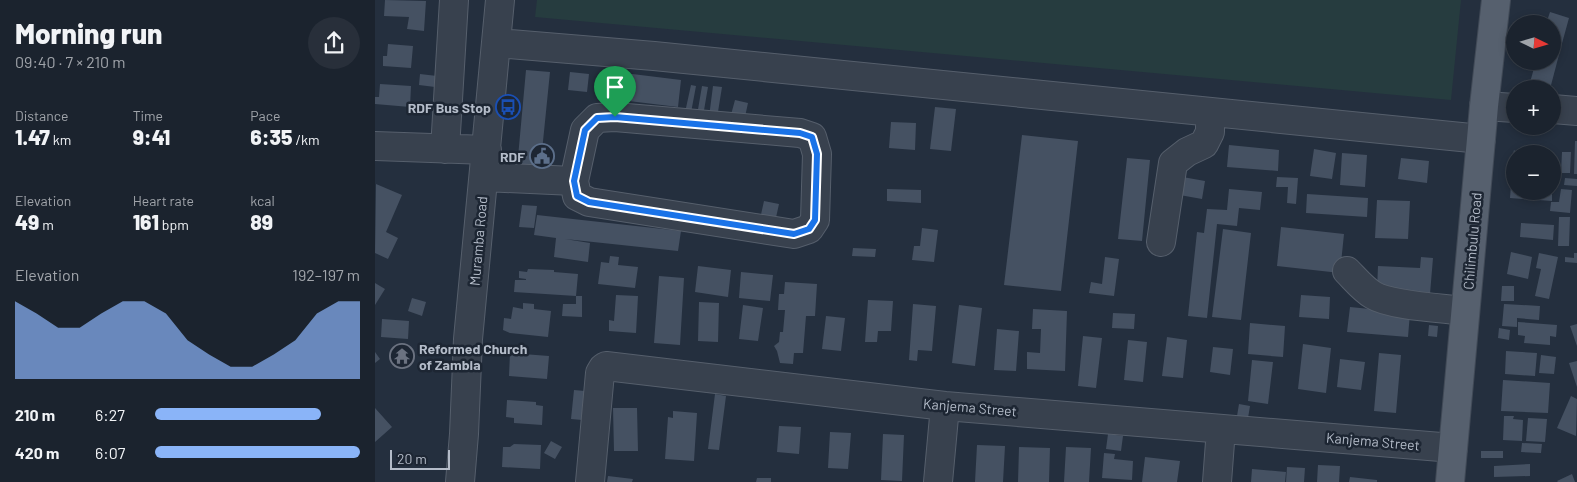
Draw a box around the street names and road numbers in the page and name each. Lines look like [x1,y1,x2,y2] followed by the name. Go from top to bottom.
[1459,192,1485,290] street label: Chilimbulu Road
[466,196,490,286] street label: Muramba Road
[922,394,1018,420] street label: Kanjema Street
[1325,428,1421,454] street label: Kanjema Street

